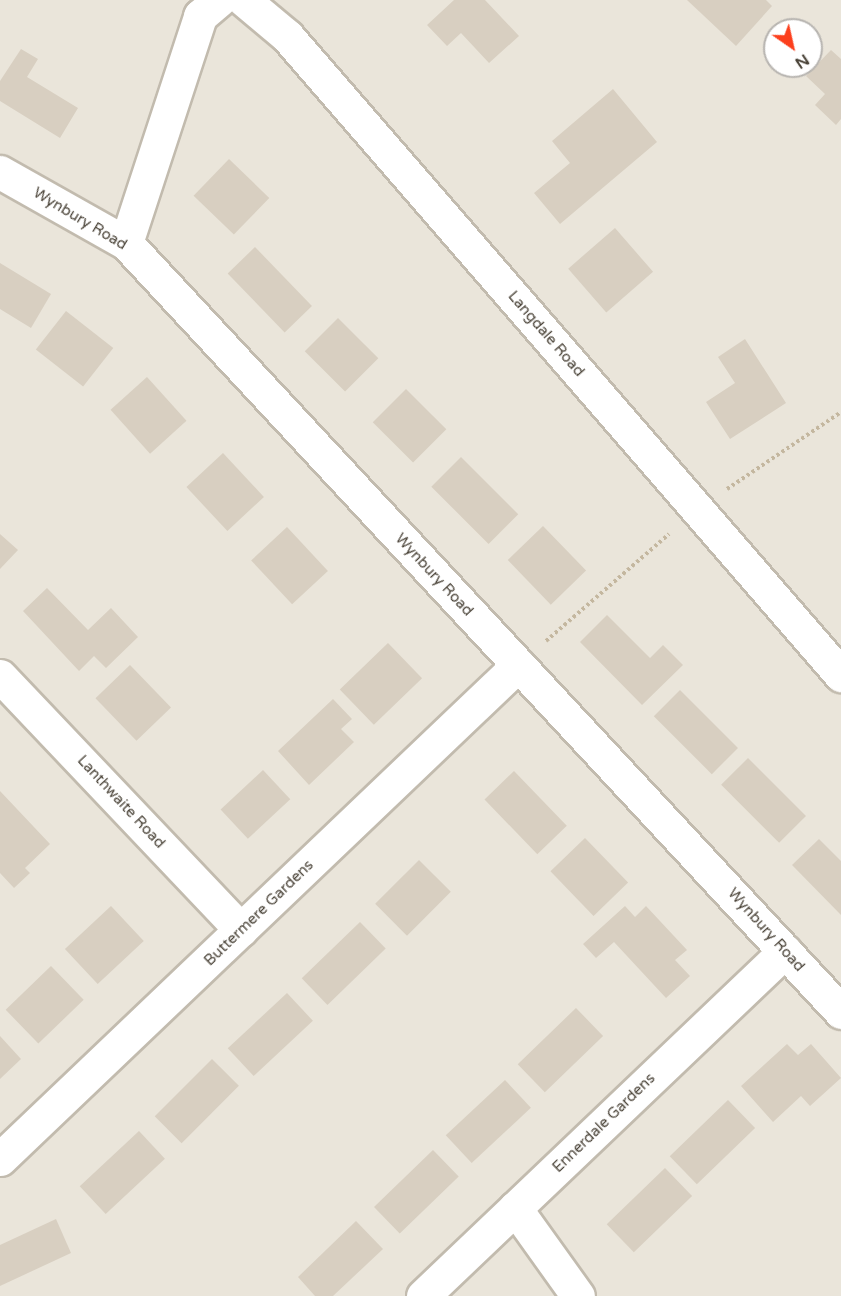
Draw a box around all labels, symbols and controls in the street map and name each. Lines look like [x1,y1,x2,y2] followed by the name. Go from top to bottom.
[763,18,823,78] north arrow
[791,49,813,73] text: N
[30,184,130,254] street label: Wynbury Road
[504,288,588,380] street label: Langdale Road
[391,530,477,620] street label: Wynbury Road
[73,752,169,852] street label: Lanthwaite Road
[201,856,317,970] street label: Buttermere Gardens
[724,885,808,975] street label: Wynbury Road
[549,1070,659,1176] street label: Ennerdale Gardens

